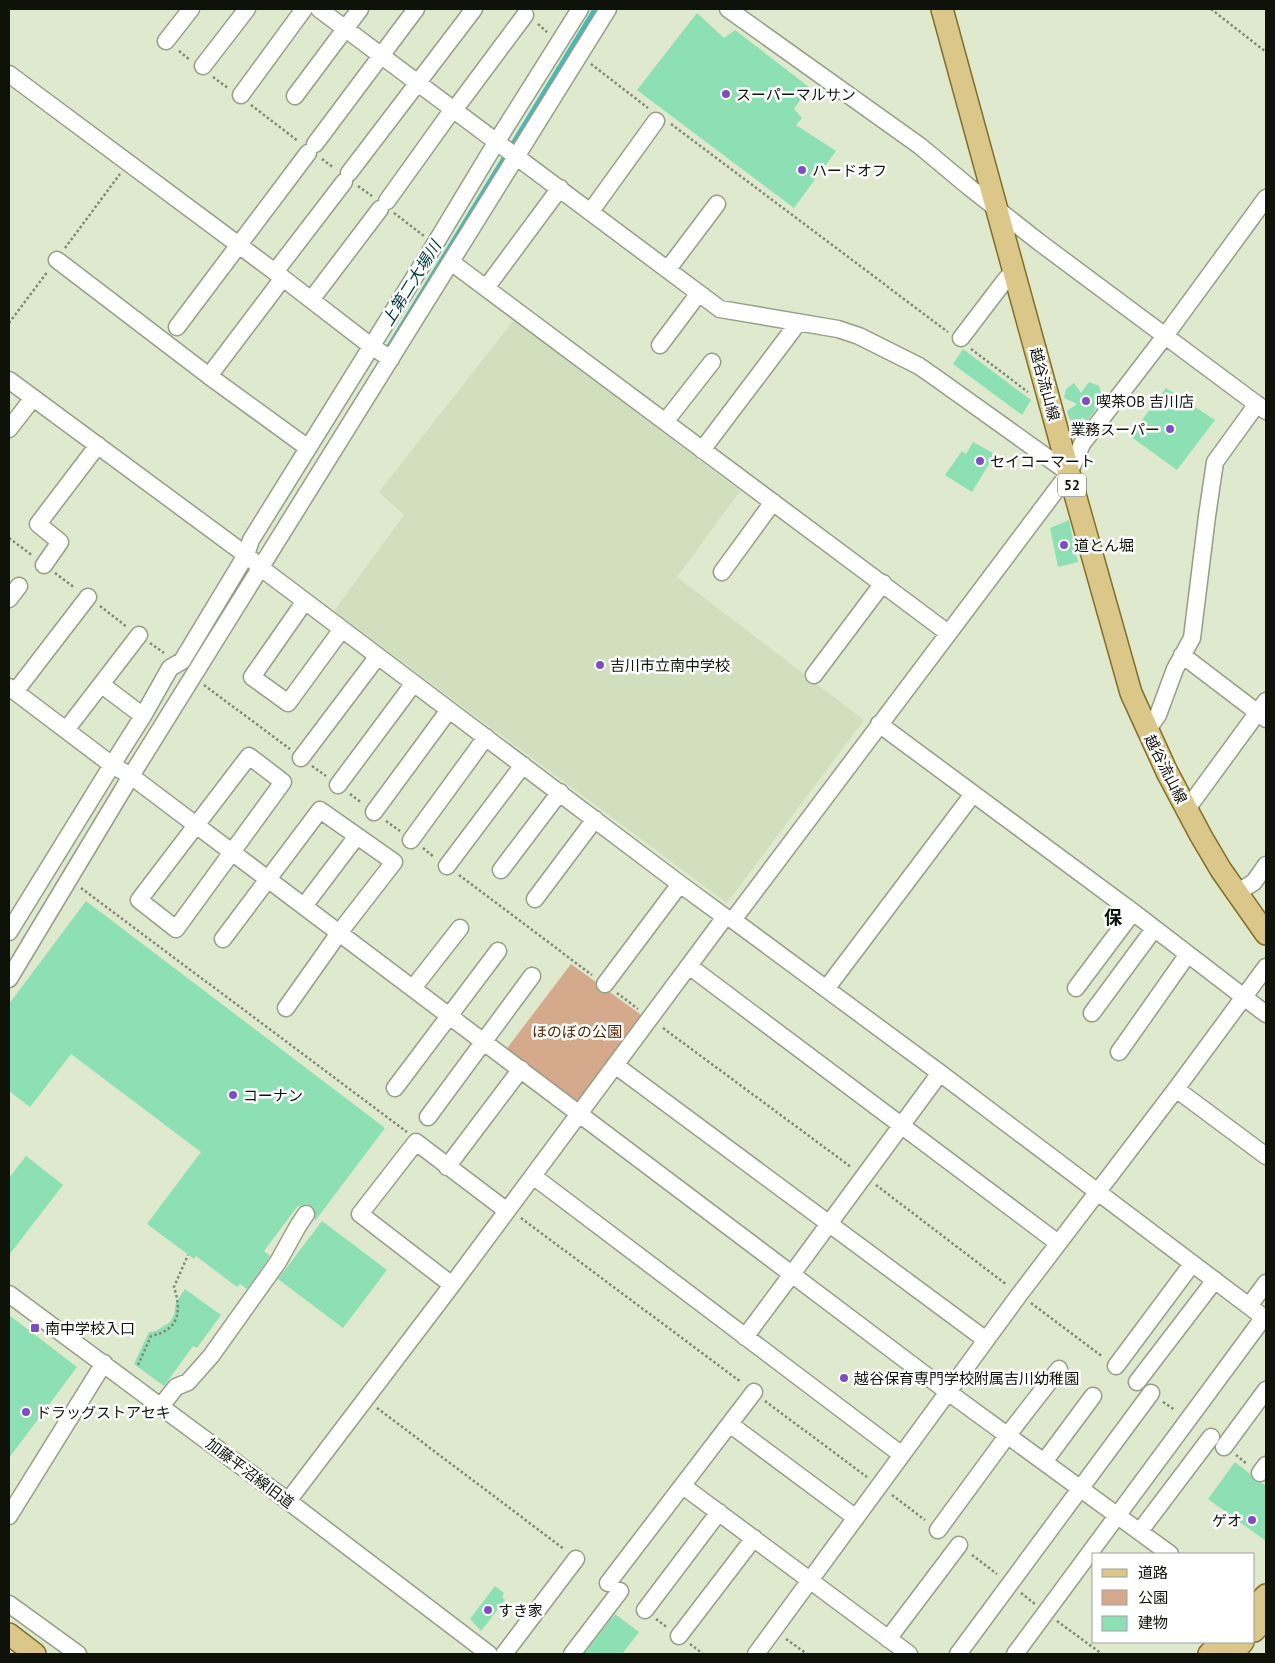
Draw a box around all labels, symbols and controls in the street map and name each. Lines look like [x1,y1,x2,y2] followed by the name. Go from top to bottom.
[736,85,856,104] place label: スーパーマルサン
[720,88,732,100] marker: スーパーマルサン
[812,161,887,180] place label: ハードオフ
[796,164,808,176] marker: ハードオフ
[377,235,446,329] water label: 上第二大場川
[1026,344,1064,423] street label: 越谷流山線
[1096,392,1194,411] place label: 喫茶OB 吉川店
[1080,395,1092,407] marker: 喫茶OB 吉川店
[1070,420,1160,439] place label: 業務スーパー
[1164,423,1176,435] marker: 業務スーパー
[990,452,1095,471] place label: セイコーマート
[974,455,986,467] marker: セイコーマート
[1058,474,1086,496] road number: 52
[1074,536,1134,555] place label: 道とん堀
[1058,539,1070,551] marker: 道とん堀
[610,656,730,675] place label: 吉川市立南中学校
[594,659,606,671] marker: 吉川市立南中学校
[1140,730,1191,807] street label: 越谷流山線
[1104,906,1123,929] district label: 保
[532,1022,622,1041] park label: ほのぼの公園
[243,1086,303,1105] place label: コーナン
[227,1089,239,1101] marker: コーナン
[45,1319,135,1338] place label: 南中学校入口
[29,1322,41,1334] marker: 南中学校入口
[853,1369,1079,1388] place label: 越谷保育専門学校附属吉川幼稚園
[838,1372,850,1384] marker: 越谷保育専門学校附属吉川幼稚園
[36,1403,171,1422] place label: ドラッグストアセキ
[20,1406,32,1418] marker: ドラッグストアセキ
[202,1434,298,1512] street label: 加藤平沼線旧道
[1212,1511,1242,1530] place label: ゲオ
[1246,1514,1258,1526] marker: ゲオ
[1092,1553,1255,1643] legend
[1138,1563,1168,1582] text: 道路
[1138,1588,1168,1607] text: 公園
[498,1601,543,1620] place label: すき家
[482,1604,494,1616] marker: すき家
[1138,1613,1168,1632] text: 建物

